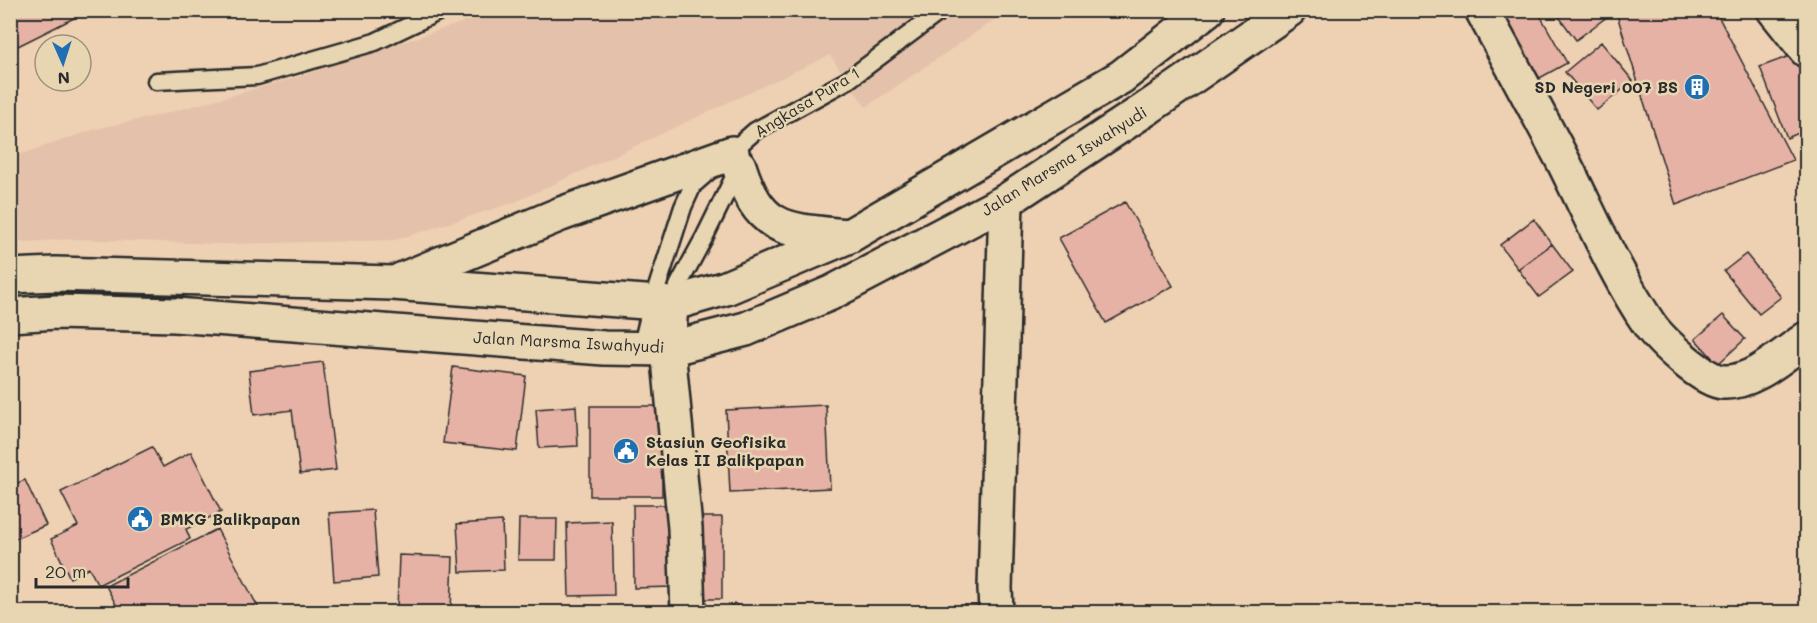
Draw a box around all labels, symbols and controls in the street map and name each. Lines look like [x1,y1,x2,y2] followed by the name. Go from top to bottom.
[33,33,93,93] north arrow
[750,62,863,141] street label: Angkasa Pura 1
[57,68,70,89] text: N
[1682,72,1712,102] building icon: SD Negeri 007 BS
[1534,76,1678,97] place label: SD Negeri 007 BS
[977,101,1150,220] street label: Jalan Marsma Iswahyudi
[473,326,665,357] street label: Jalan Marsma Iswahyudi
[646,431,804,470] place label: Stasiun Geofisika Kelas II Balikpapan
[611,436,641,466] public building icon: Stasiun Geofisika Kelas II Balikpapan
[125,504,155,534] public building icon: BMKG Balikpapan
[160,508,300,529] place label: BMKG Balikpapan
[36,551,128,589] scale bar
[45,559,86,583] text: 20 m

